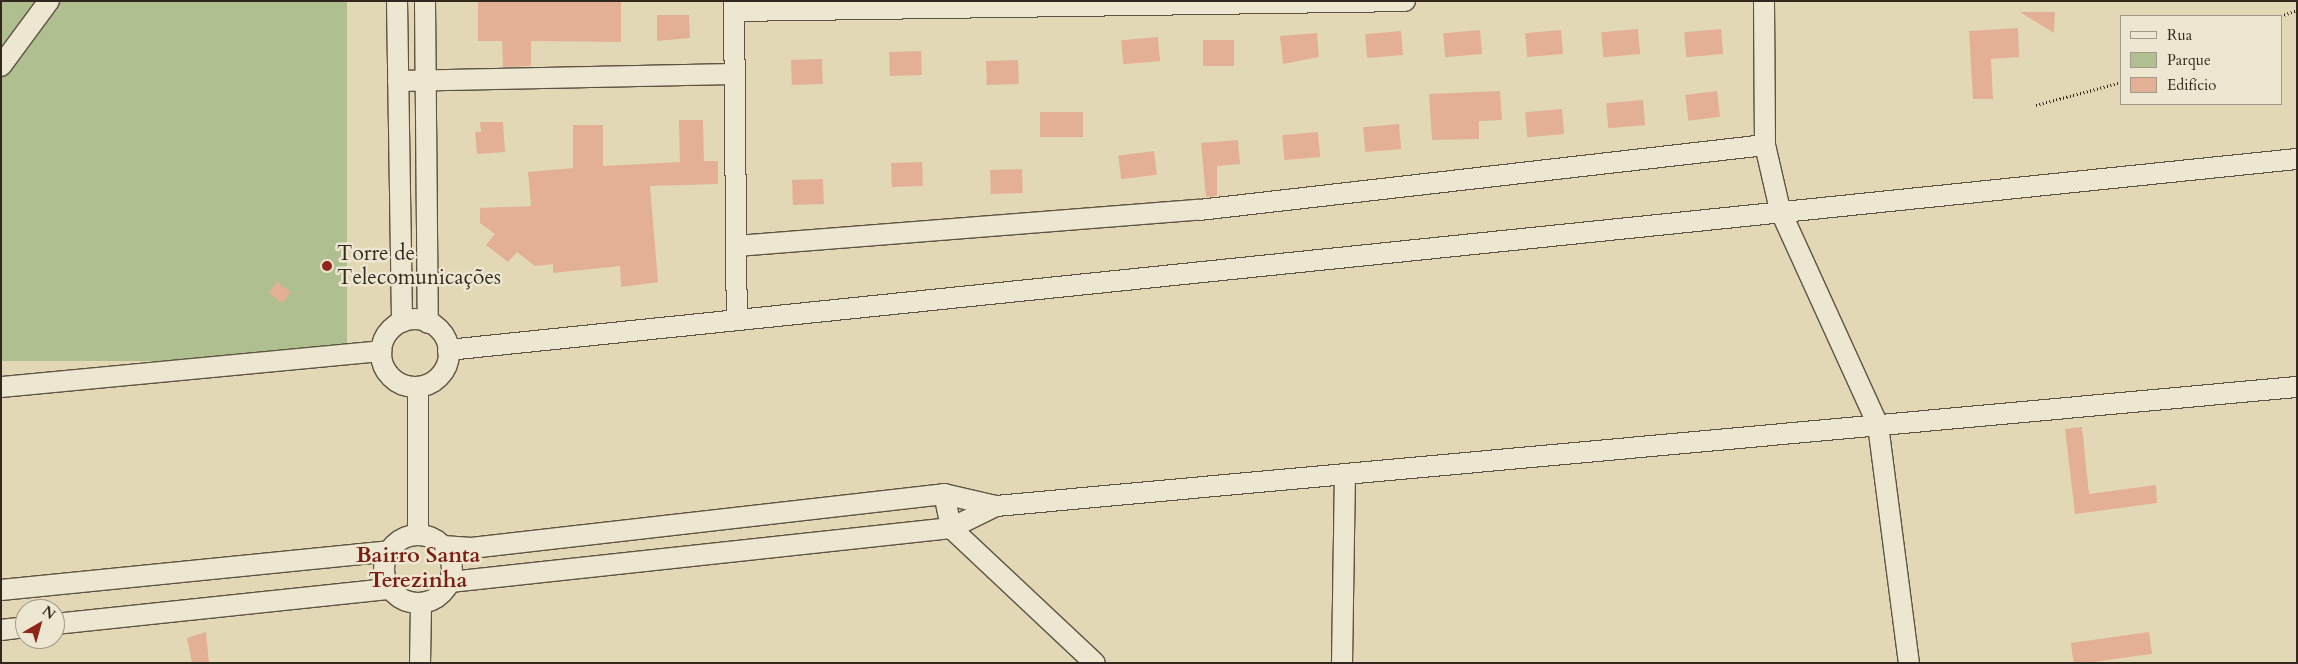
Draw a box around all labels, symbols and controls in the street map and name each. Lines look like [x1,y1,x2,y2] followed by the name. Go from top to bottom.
[2120,15,2283,105] legend
[2167,25,2192,45] text: Rua
[2167,50,2211,70] text: Parque
[2167,75,2216,95] text: Edifício
[337,241,501,291] place label: Torre de Telecomunicações
[321,260,333,272] marker: Torre de Telecomunicações
[356,542,480,594] district label: Bairro Santa Terezinha
[15,599,65,649] north arrow
[38,601,60,624] text: N

